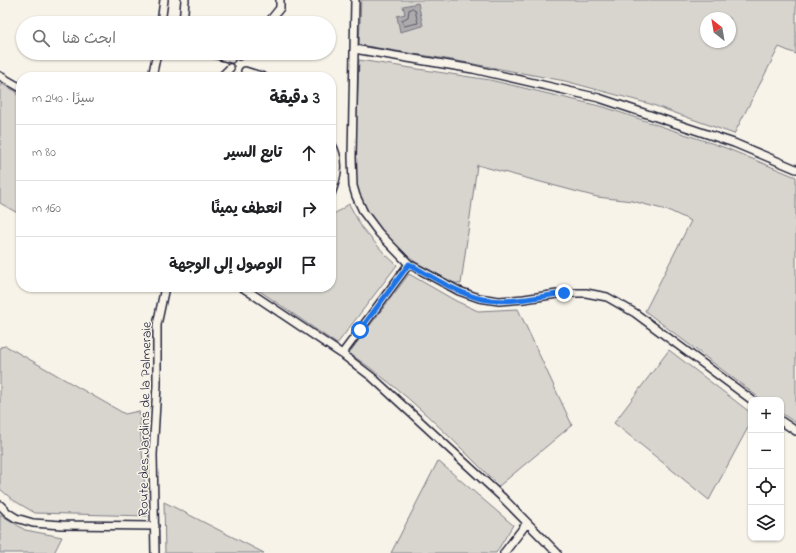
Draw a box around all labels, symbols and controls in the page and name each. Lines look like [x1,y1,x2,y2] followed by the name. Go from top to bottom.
[700,12,736,48] north arrow
[16,16,336,60] search box
[30,27,52,49] icon: search
[62,28,116,50] text: ابحث هنا
[270,86,320,111] text: 3 دقيقة
[32,89,95,108] text: سيرًا · 240 m
[225,142,282,164] text: تابع السير
[298,142,320,164] icon: ahead
[32,143,56,162] text: 80 m
[211,198,282,220] text: انعطف يمينًا
[298,198,320,220] icon: right
[32,199,61,218] text: 160 m
[169,254,282,276] text: الوصول إلى الوجهة
[298,254,320,276] icon: arrive
[555,284,573,302] route end
[133,321,158,517] street label: Route des Jardins de la Palmeraie
[351,321,369,339] route start
[748,397,784,541] map controls
[748,397,784,433] button: +
[748,433,784,469] button: −
[748,469,784,505] button: locate
[748,505,784,541] button: layers

